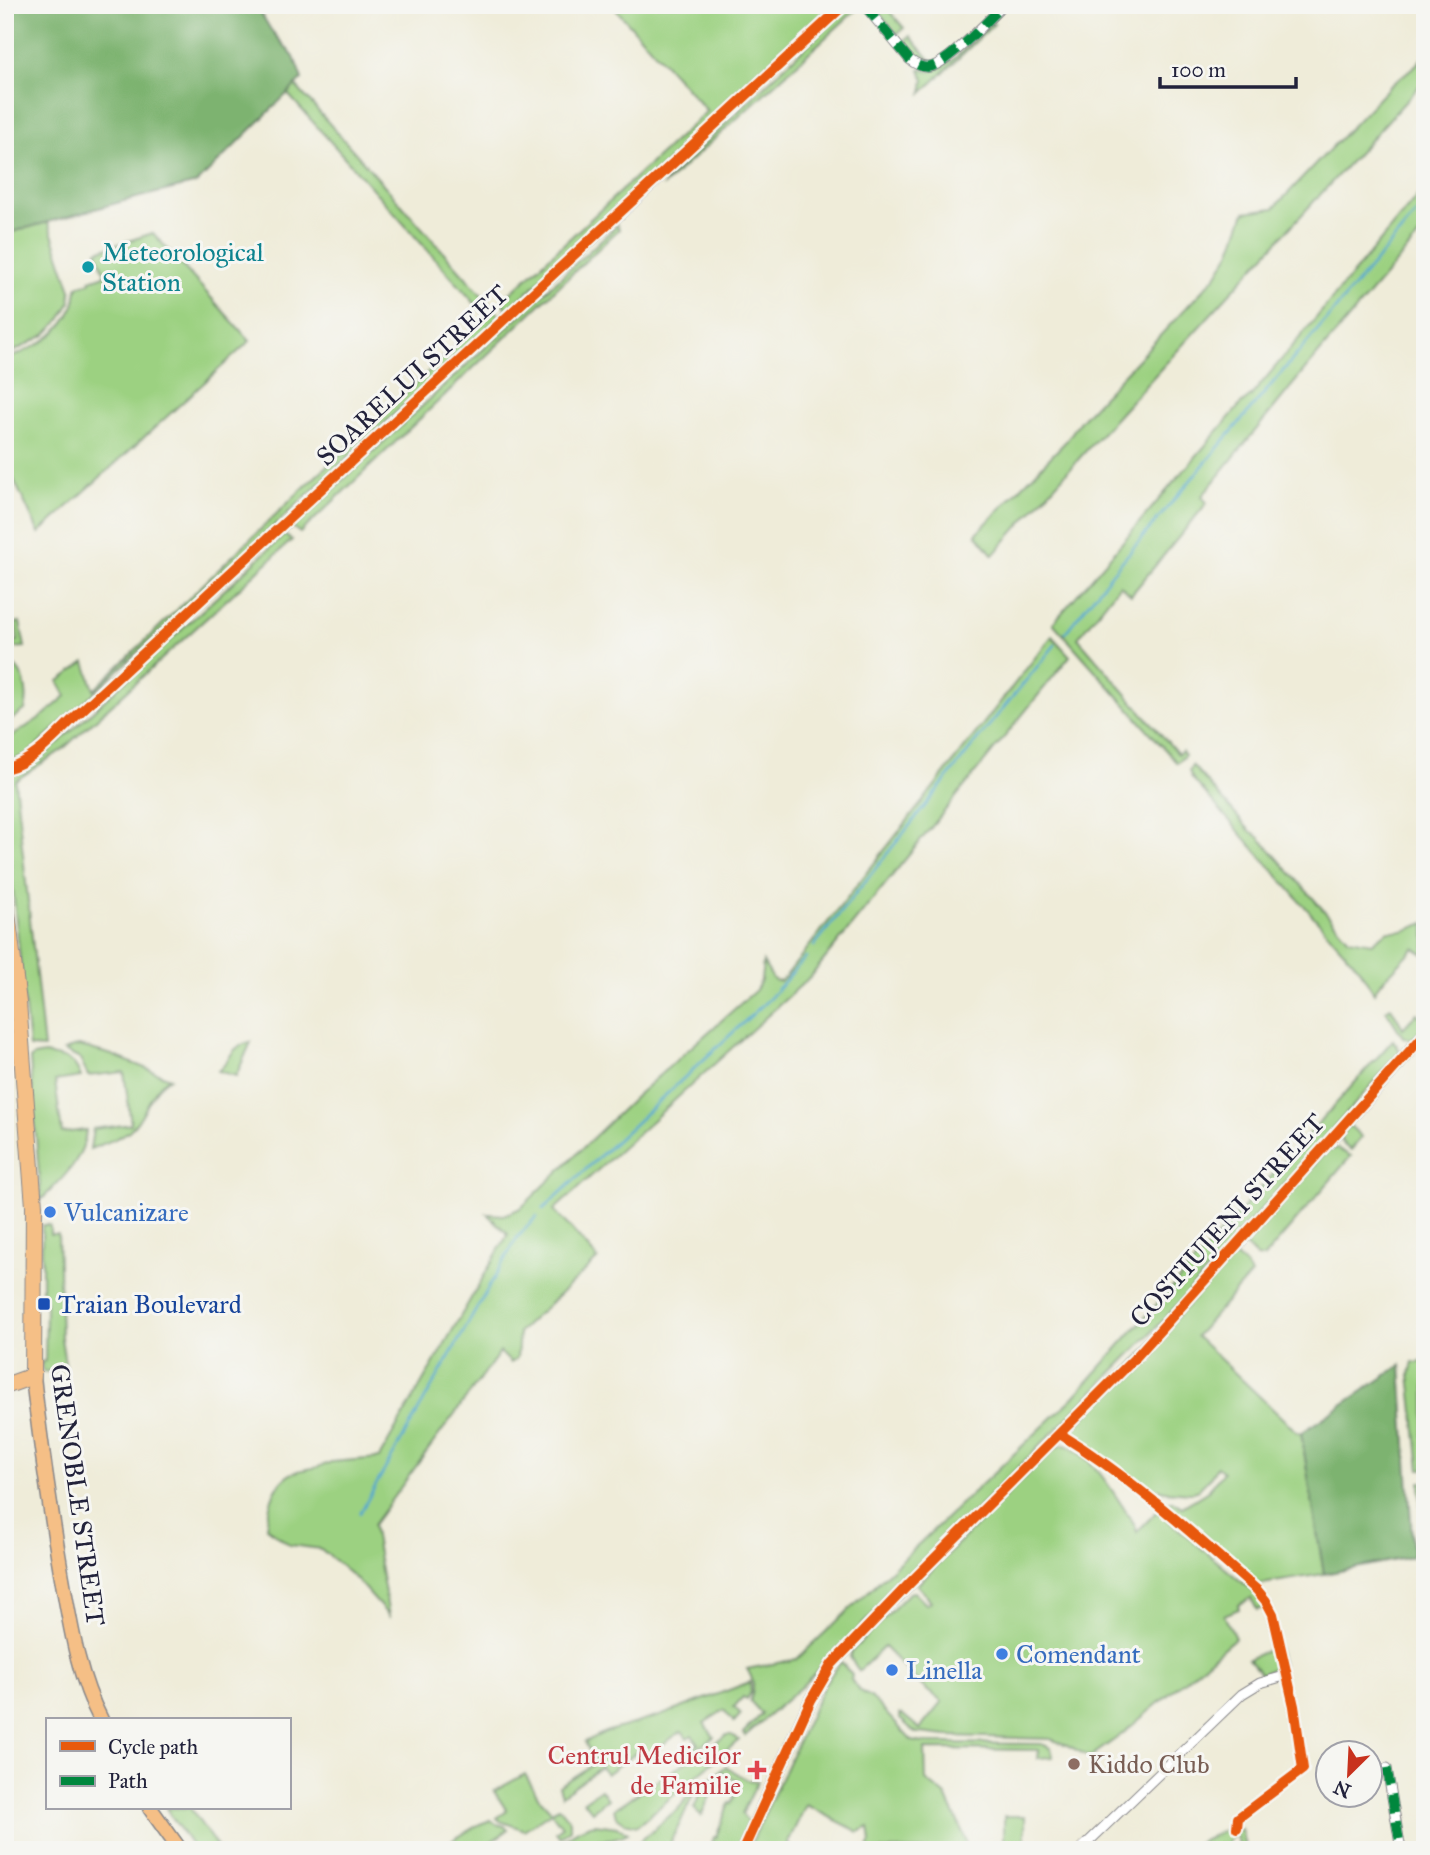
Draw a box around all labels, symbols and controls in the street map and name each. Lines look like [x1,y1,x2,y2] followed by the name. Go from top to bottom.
[1160,46,1297,90] scale bar
[1171,57,1226,83] text: 100 m
[102,236,264,298] place label: Meteorological Station
[80,259,96,275] marker: Meteorological Station
[309,278,515,472] street label: SOARELUI STREET
[1123,1107,1331,1333] street label: COSTIUJENI STREET
[63,1196,189,1228] place label: Vulcanizare
[42,1204,58,1220] marker: Vulcanizare
[58,1288,242,1320] place label: Traian Boulevard
[36,1296,52,1312] marker: Traian Boulevard
[44,1362,112,1628] street label: GRENOBLE STREET
[1016,1638,1141,1670] place label: Comendant
[994,1646,1010,1662] marker: Comendant
[906,1654,982,1686] place label: Linella
[884,1662,900,1678] marker: Linella
[46,1718,290,1810] legend
[108,1734,199,1760] text: Cycle path
[547,1739,741,1801] place label: Centrul Medicilor de Familie
[1314,1740,1384,1810] north arrow
[1088,1748,1210,1780] place label: Kiddo Club
[1066,1756,1082,1772] marker: Kiddo Club
[747,1760,767,1780] marker: Centrul Medicilor de Familie
[108,1768,148,1794] text: Path
[1330,1775,1354,1803] text: N

